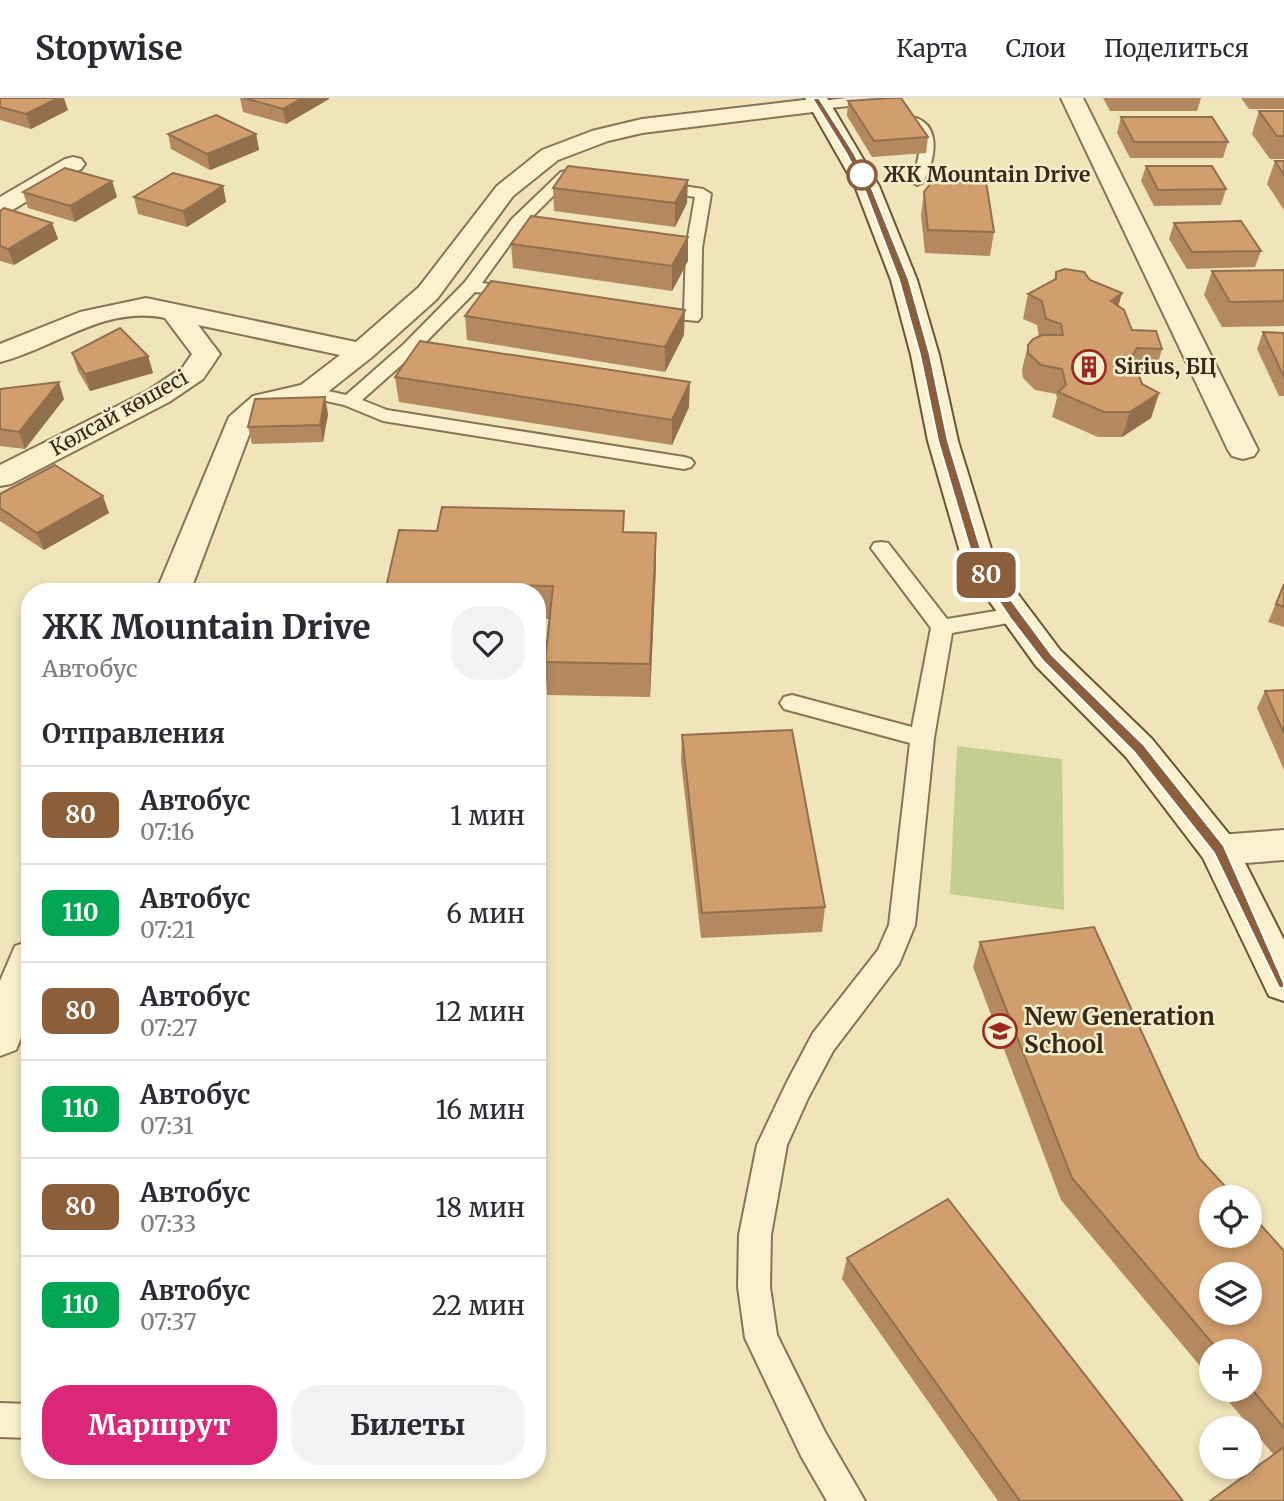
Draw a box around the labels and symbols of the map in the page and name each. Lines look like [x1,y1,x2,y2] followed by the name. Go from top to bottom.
[847,160,877,190] marker: ЖК Mountain Drive
[883,161,1090,188] place label: ЖК Mountain Drive
[1070,348,1108,386] building icon: Sirius, БЦ
[1114,353,1217,380] place label: Sirius, БЦ
[45,363,193,462] street label: Көлсай көшесі
[954,552,1018,598] line badge: 80
[1024,1001,1215,1060] place label: New Generation School
[981,1012,1019,1050] school or university icon: New Generation School

